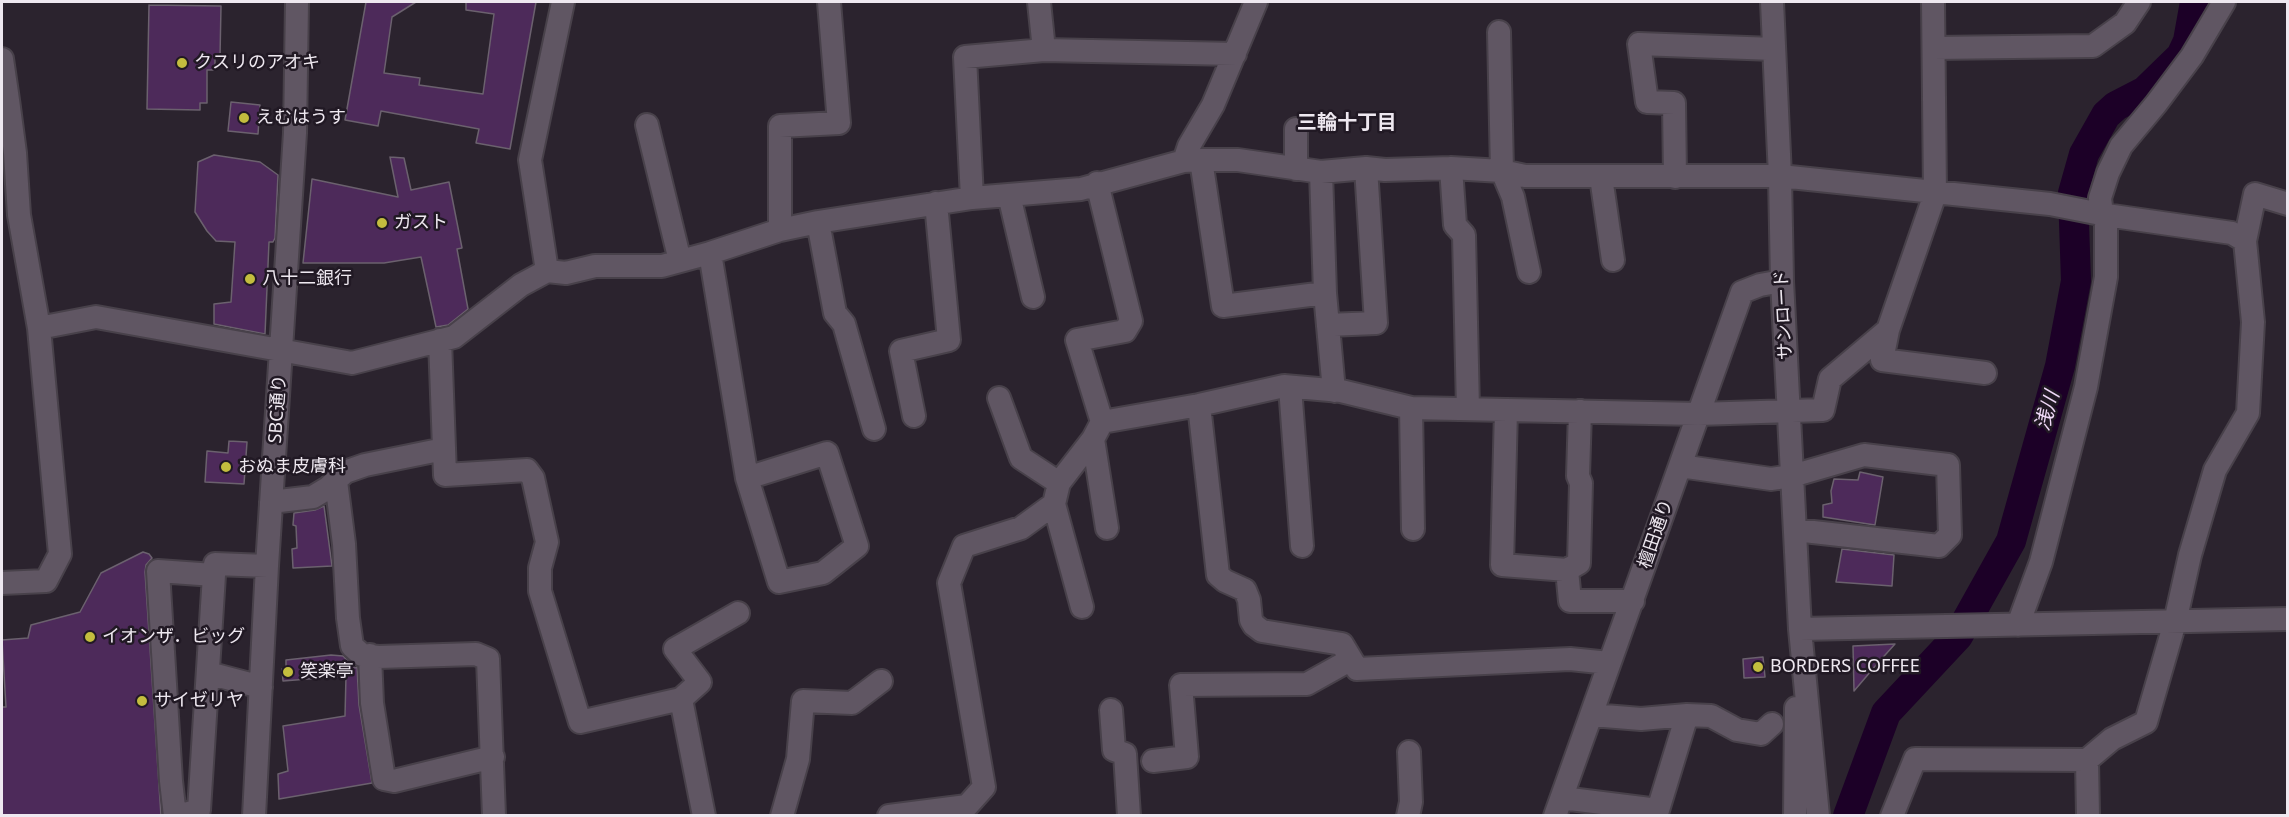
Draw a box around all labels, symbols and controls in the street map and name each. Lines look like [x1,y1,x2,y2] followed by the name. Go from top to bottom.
[194,52,320,74] place label: クスリのアオキ
[175,56,189,70] marker: クスリのアオキ
[256,107,346,129] place label: えむはうす
[237,111,251,125] marker: えむはうす
[1297,111,1397,135] district label: 三輪十丁目
[394,212,448,234] place label: ガスト
[375,216,389,230] marker: ガスト
[262,268,352,290] place label: 八十二銀行
[1771,269,1797,361] street label: サンロード
[243,272,257,286] marker: 八十二銀行
[265,374,291,444] street label: SBC通り
[2031,388,2065,434] water label: 浅川
[238,456,346,478] place label: おぬま皮膚科
[219,460,233,474] marker: おぬま皮膚科
[1634,496,1678,572] street label: 檀田通り
[102,626,245,648] place label: イオンザ．ビッグ
[83,630,97,644] marker: イオンザ．ビッグ
[1770,656,1920,678] place label: BORDERS COFFEE
[1751,660,1765,674] marker: BORDERS COFFEE
[300,661,354,683] place label: 笑楽亭
[281,665,295,679] marker: 笑楽亭
[154,690,244,712] place label: サイゼリヤ
[135,694,149,708] marker: サイゼリヤ

